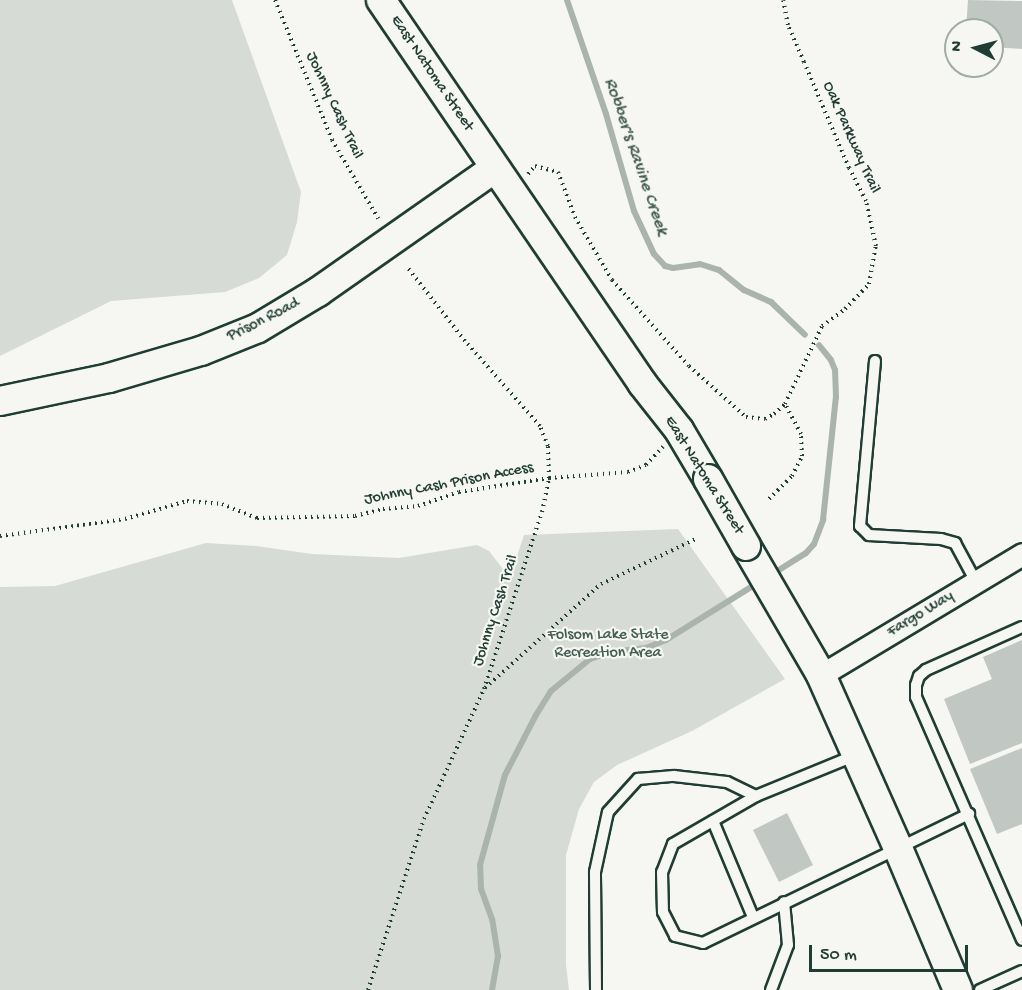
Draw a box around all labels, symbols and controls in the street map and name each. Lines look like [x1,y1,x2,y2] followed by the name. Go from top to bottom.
[385,12,477,136] street label: East Natoma Street
[944,18,1004,78] north arrow
[948,40,968,52] text: N
[300,49,366,163] street label: Johnny Cash Trail
[598,75,672,239] water label: Robber's Ravine Creek
[817,79,883,197] street label: Oak Parkway Trail
[225,295,303,347] street label: Prison Road
[659,413,747,539] street label: East Natoma Street
[363,459,535,511] street label: Johnny Cash Prison Access
[470,553,524,669] street label: Johnny Cash Trail
[884,588,958,642] street label: Fargo Way
[548,626,668,664] park label: Folsom Lake State Recreation Area
[812,933,971,971] scale bar
[820,945,857,966] text: 50 m

